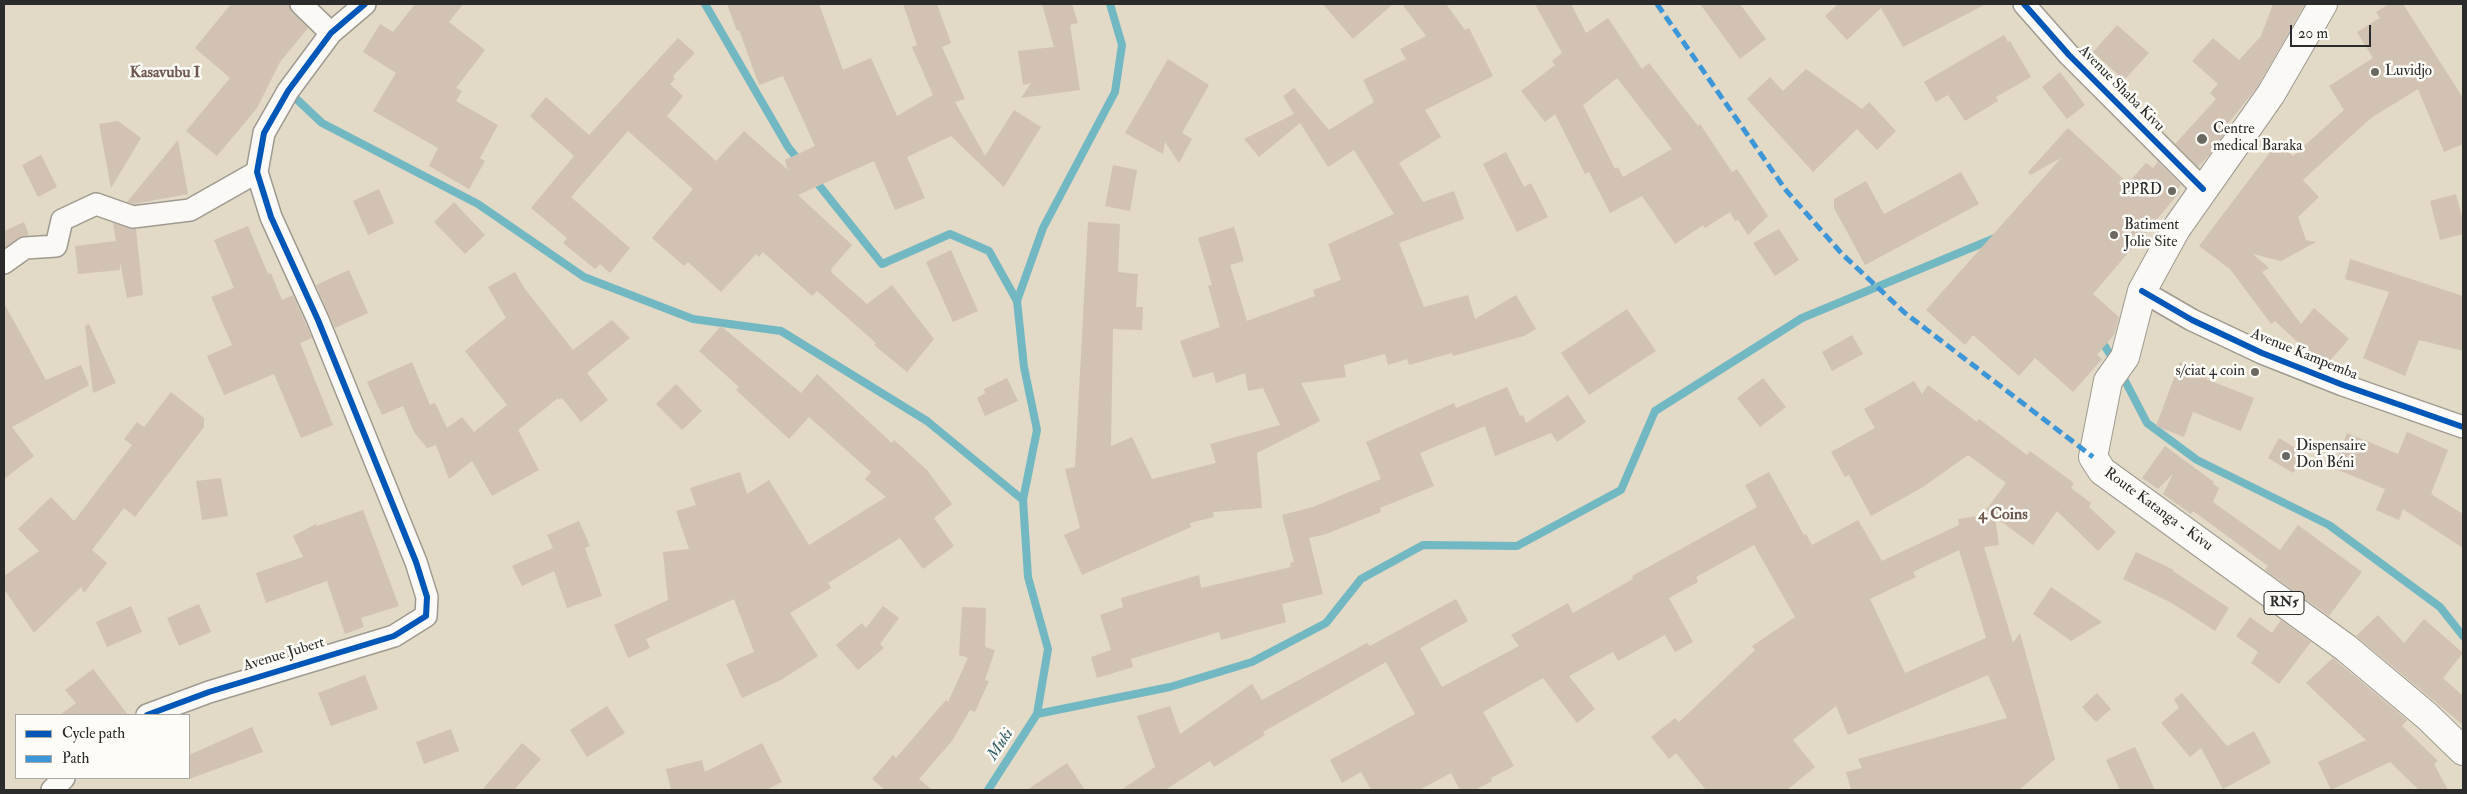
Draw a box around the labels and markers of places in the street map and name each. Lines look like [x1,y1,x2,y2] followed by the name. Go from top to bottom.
[2385,63,2432,81] place label: Luvidjo
[2369,66,2381,78] marker: Luvidjo
[2213,121,2302,156] place label: Centre medical Baraka
[2195,132,2209,146] marker: Centre medical Baraka
[2121,182,2162,200] place label: PPRD
[2166,185,2178,197] marker: PPRD
[2124,217,2179,252] place label: Batiment Jolie Site
[2108,229,2120,241] marker: Batiment Jolie Site
[2176,363,2245,381] place label: s/ciat 4 coin
[2249,366,2261,378] marker: s/ciat 4 coin
[2296,438,2366,473] place label: Dispensaire Don Béni
[2280,450,2292,462] marker: Dispensaire Don Béni

